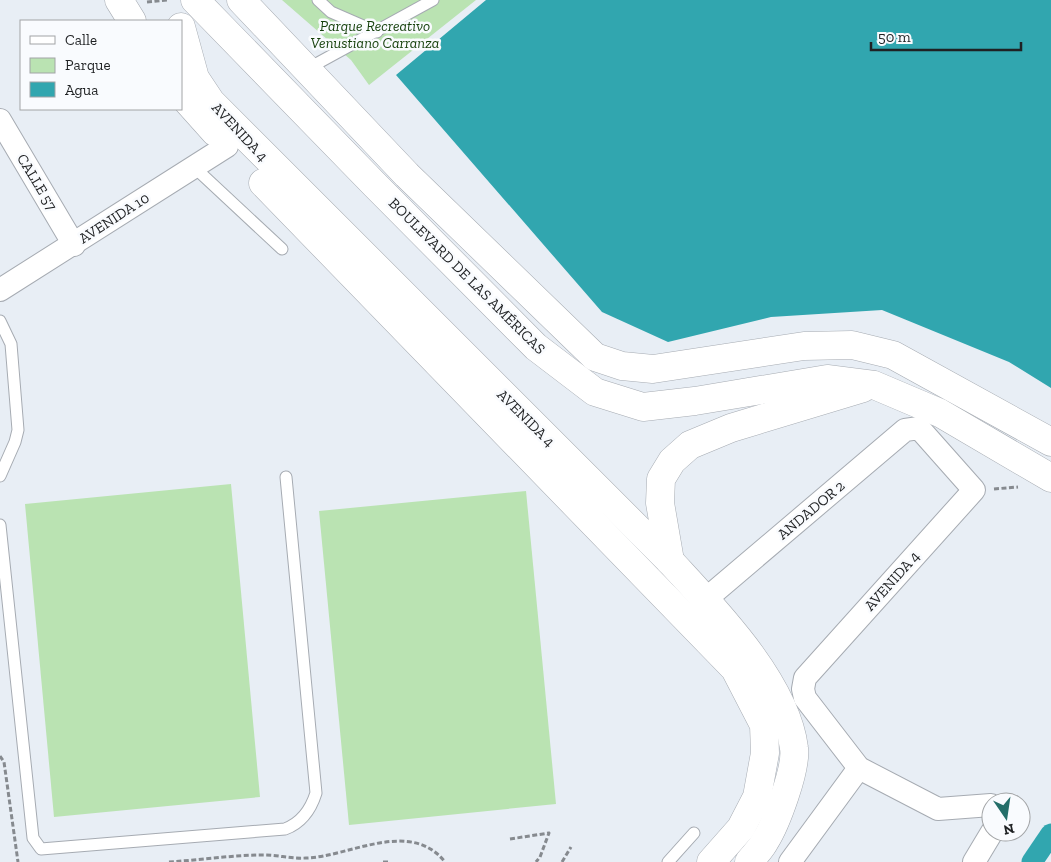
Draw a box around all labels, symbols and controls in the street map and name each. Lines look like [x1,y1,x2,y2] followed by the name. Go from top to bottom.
[311,17,439,52] park label: Parque Recreativo Venustiano Carranza
[20,20,182,110] legend
[871,20,1021,52] scale bar
[878,28,911,46] text: 50 m
[65,31,97,49] text: Calle
[65,56,111,74] text: Parque
[65,81,98,99] text: Agua
[208,99,272,165] street label: AVENIDA 4
[13,150,61,214] street label: CALLE 57
[75,189,153,247] street label: AVENIDA 10
[385,194,549,358] street label: BOULEVARD DE LAS AMÉRICAS
[493,385,559,451] street label: AVENIDA 4
[774,476,849,543] street label: ANDADOR 2
[861,547,923,615] street label: AVENIDA 4
[981,792,1031,842] north arrow
[1001,820,1016,839] text: N

